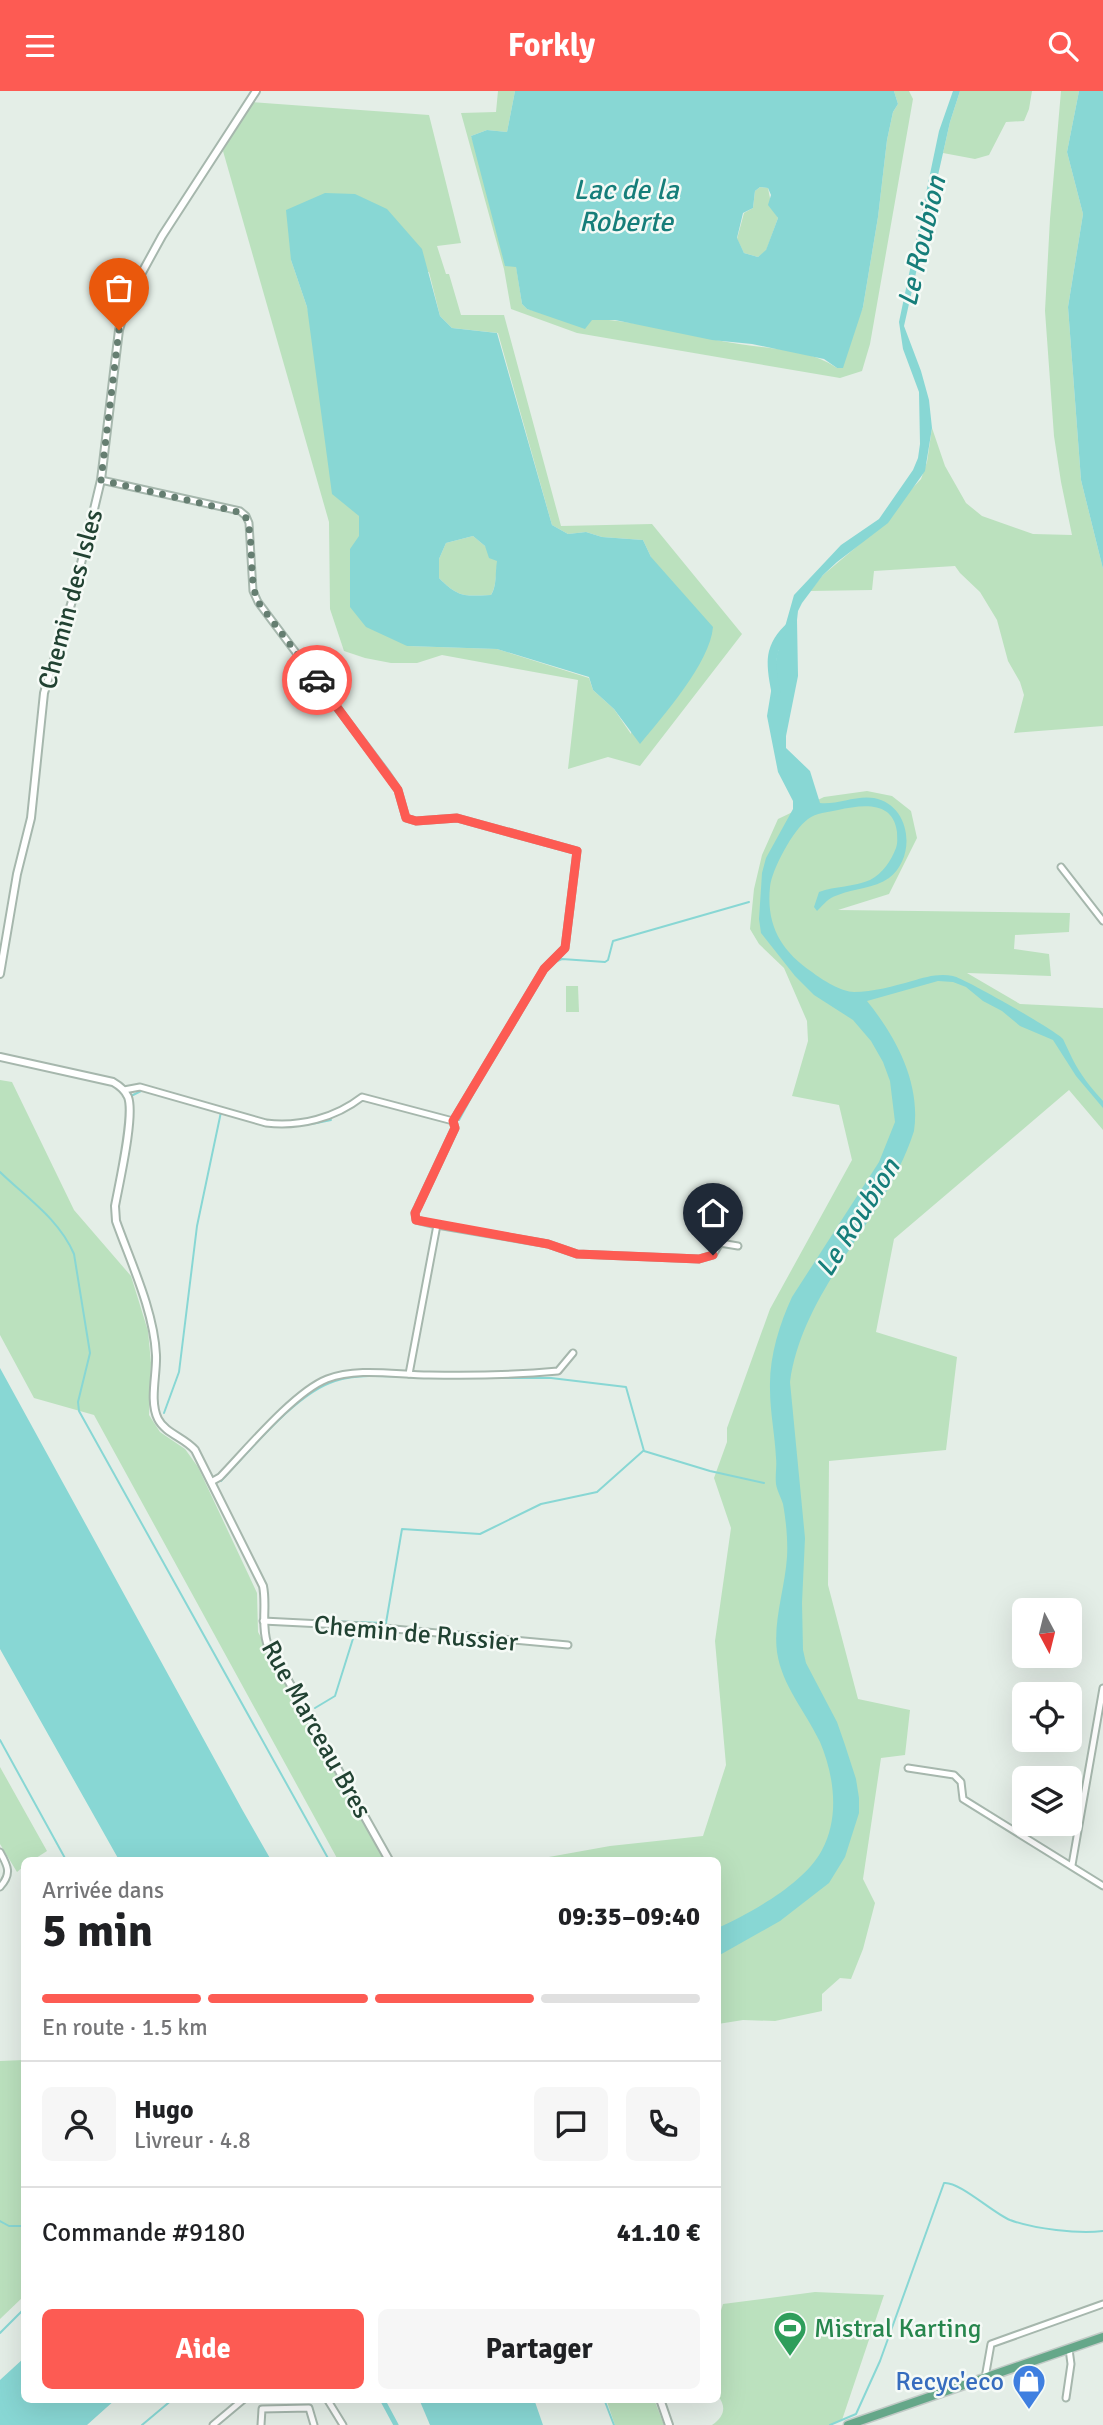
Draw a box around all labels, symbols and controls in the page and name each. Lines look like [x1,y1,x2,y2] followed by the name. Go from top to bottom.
[508,26,595,65] text: Forkly
[21,27,59,65] icon: menu
[1044,27,1082,65] icon: search
[890,172,954,310] water label: Le Roubion
[573,173,679,239] water label: Lac de la Roberte
[89,258,149,330] pin
[100,269,138,307] icon: bag
[32,506,110,693] street label: Chemin des Isles
[282,645,352,715] courier
[298,661,336,699] icon: car
[808,1152,908,1283] water label: Le Roubion
[683,1183,743,1255] pin
[694,1194,732,1232] icon: home
[1012,1598,1082,1668] north arrow
[1012,1598,1082,1836] map controls
[313,1609,520,1659] street label: Chemin de Russier
[254,1635,378,1824] street label: Rue Marceau Bres
[1012,1682,1082,1752] button: locate
[1012,1766,1082,1836] button: layers
[42,1876,164,1905] text: Arrivée dans
[558,1901,700,1933] text: 09:35–09:40
[42,1903,153,1959] text: 5 min
[42,2013,207,2042] text: En route · 1.5 km
[42,2087,116,2161] button: person
[534,2087,608,2161] button: chat
[626,2087,700,2161] button: phone
[134,2094,194,2126] text: Hugo
[134,2126,251,2155] text: Livreur · 4.8
[42,2217,245,2249] text: Commande #9180
[617,2217,700,2249] text: 41.10 €
[42,2309,364,2389] button: Aide
[378,2309,700,2389] button: Partager
[771,2309,809,2358] sports icon: Mistral Karting
[814,2313,981,2345] place label: Mistral Karting
[1010,2362,1048,2411] shop icon: Recyc'eco
[895,2366,1004,2398] place label: Recyc'eco

